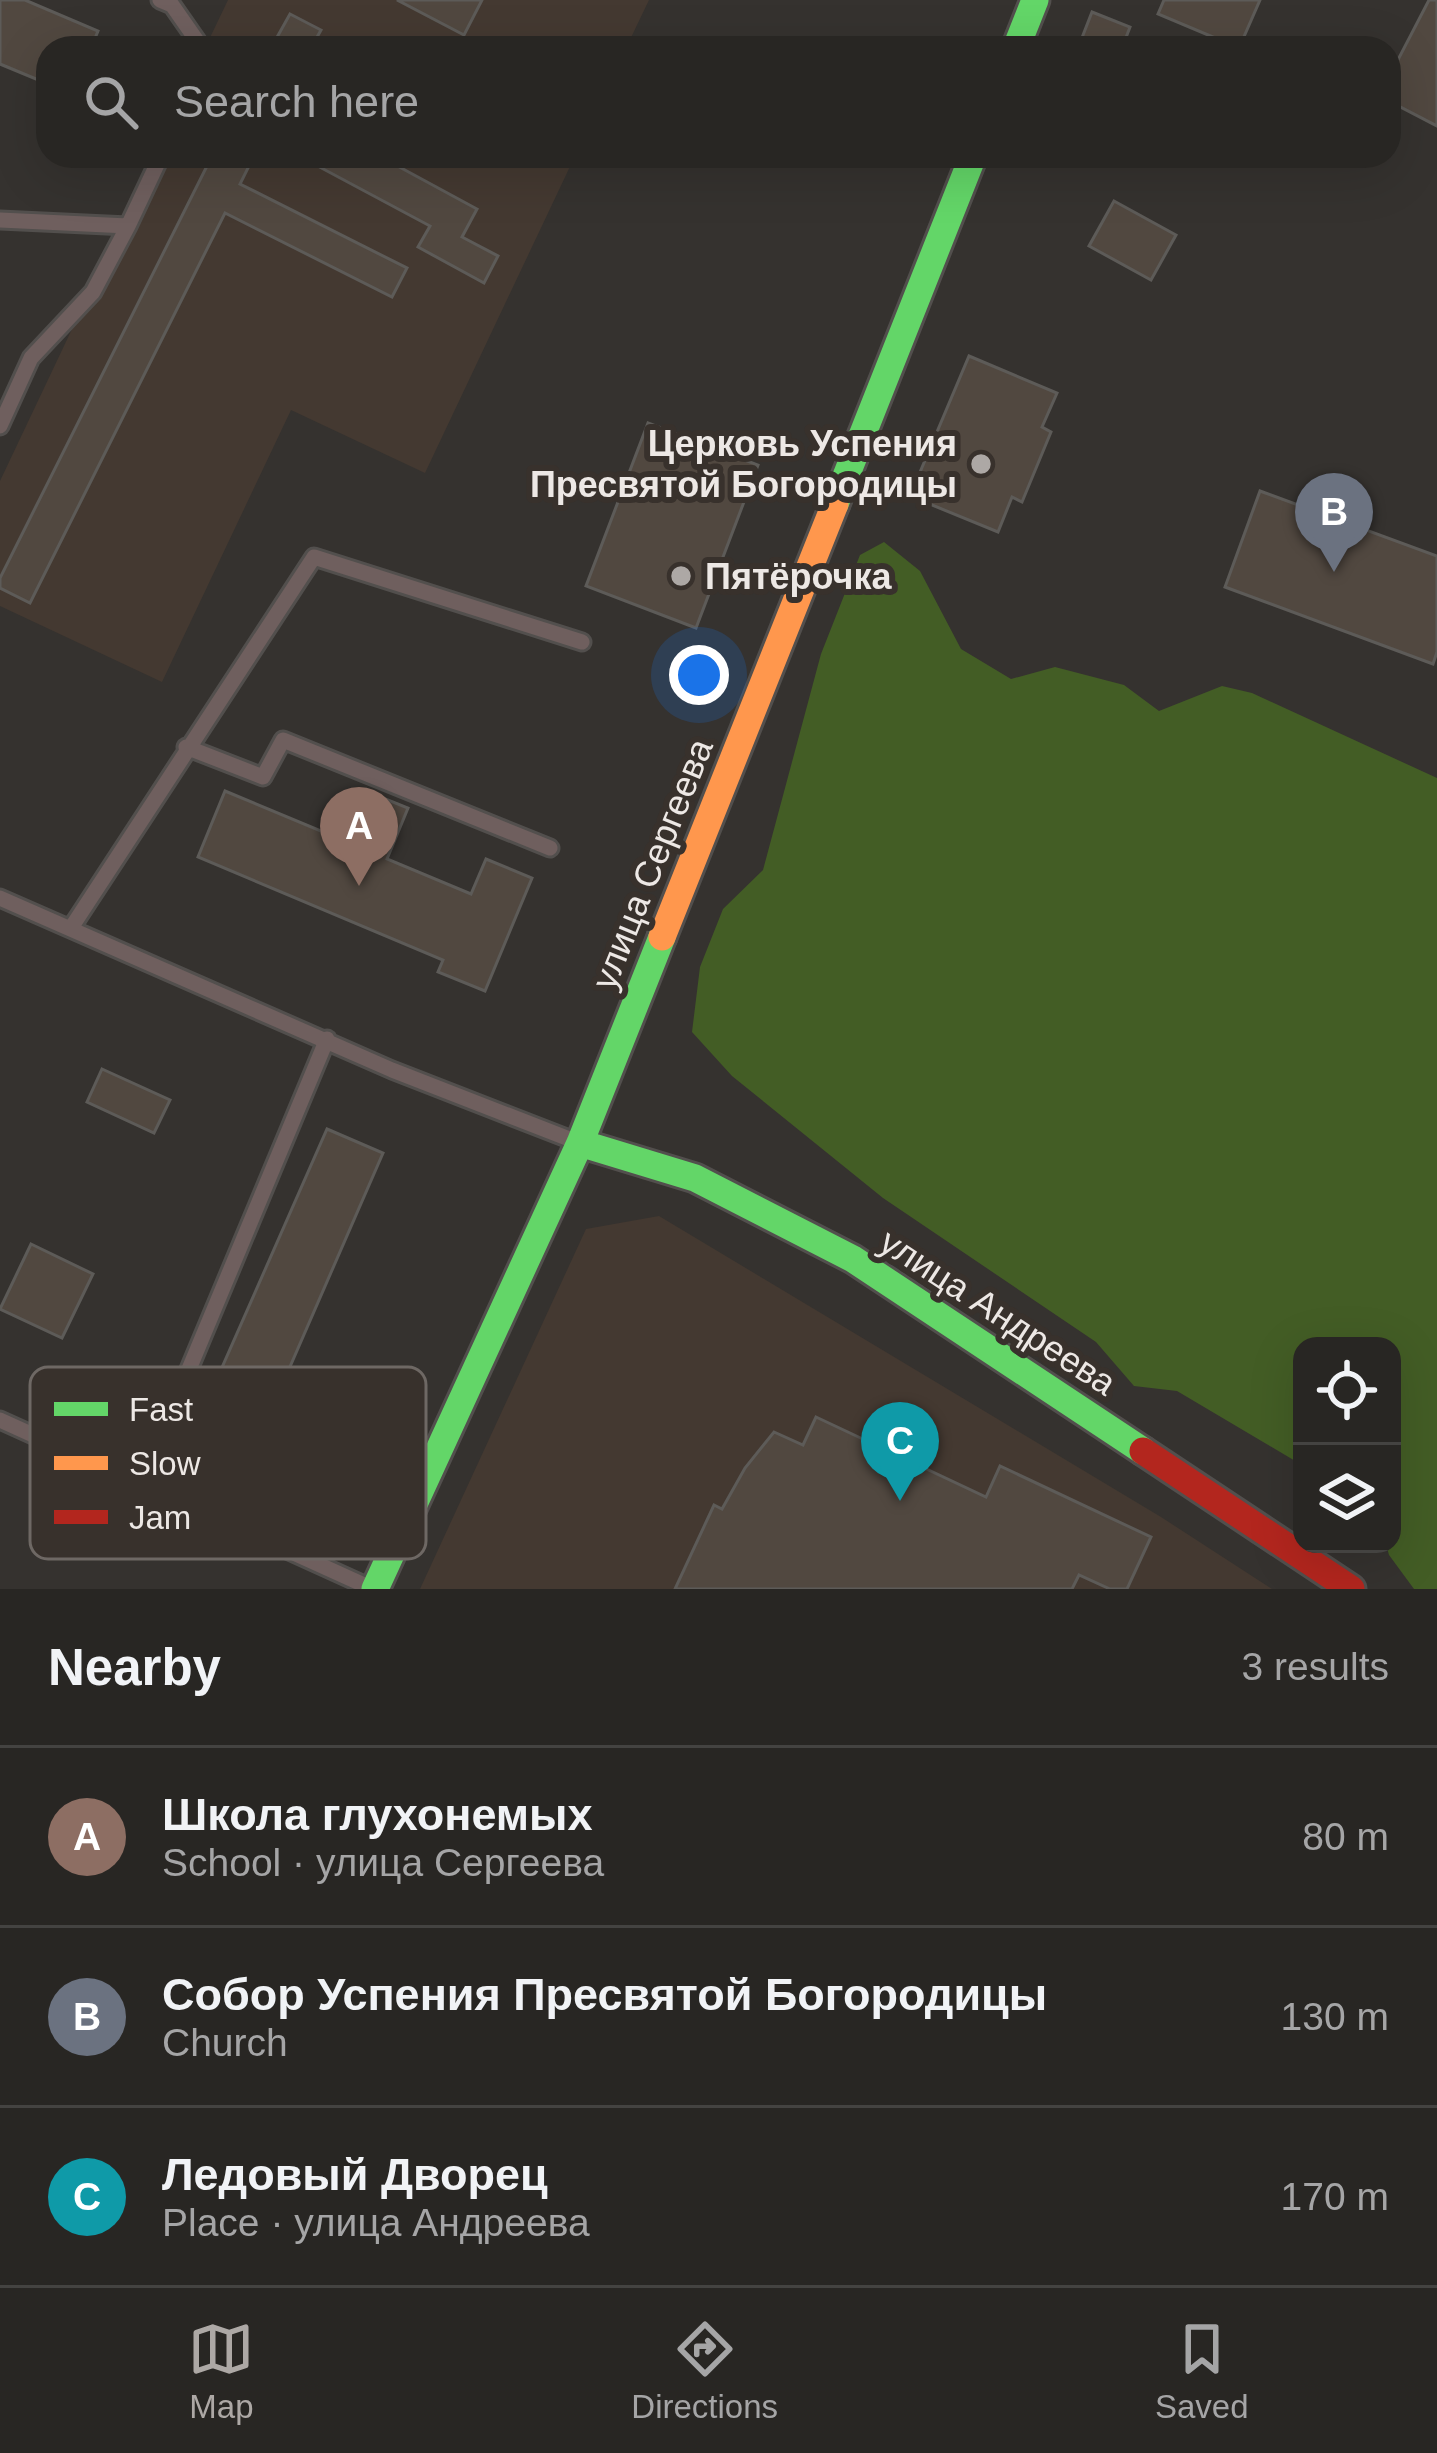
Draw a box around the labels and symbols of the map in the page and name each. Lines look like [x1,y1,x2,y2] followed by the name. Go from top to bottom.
[530,423,957,505] place label: Церковь Успения Пресвятой Богородицы
[968,451,994,477] marker: Церковь Успения Пресвятой Богородицы
[1295,473,1373,572] pin: B
[705,556,893,597] place label: Пятёрочка
[668,563,694,589] marker: Пятёрочка
[669,645,729,705] your location
[583,732,721,995] street label: улица Сергеева
[320,787,398,886] pin: A
[872,1221,1124,1404] street label: улица Андреева
[30,1367,426,1559] legend
[129,1391,193,1428] text: Fast
[861,1402,939,1501] pin: C
[129,1445,201,1482] text: Slow
[129,1499,191,1536] text: Jam

